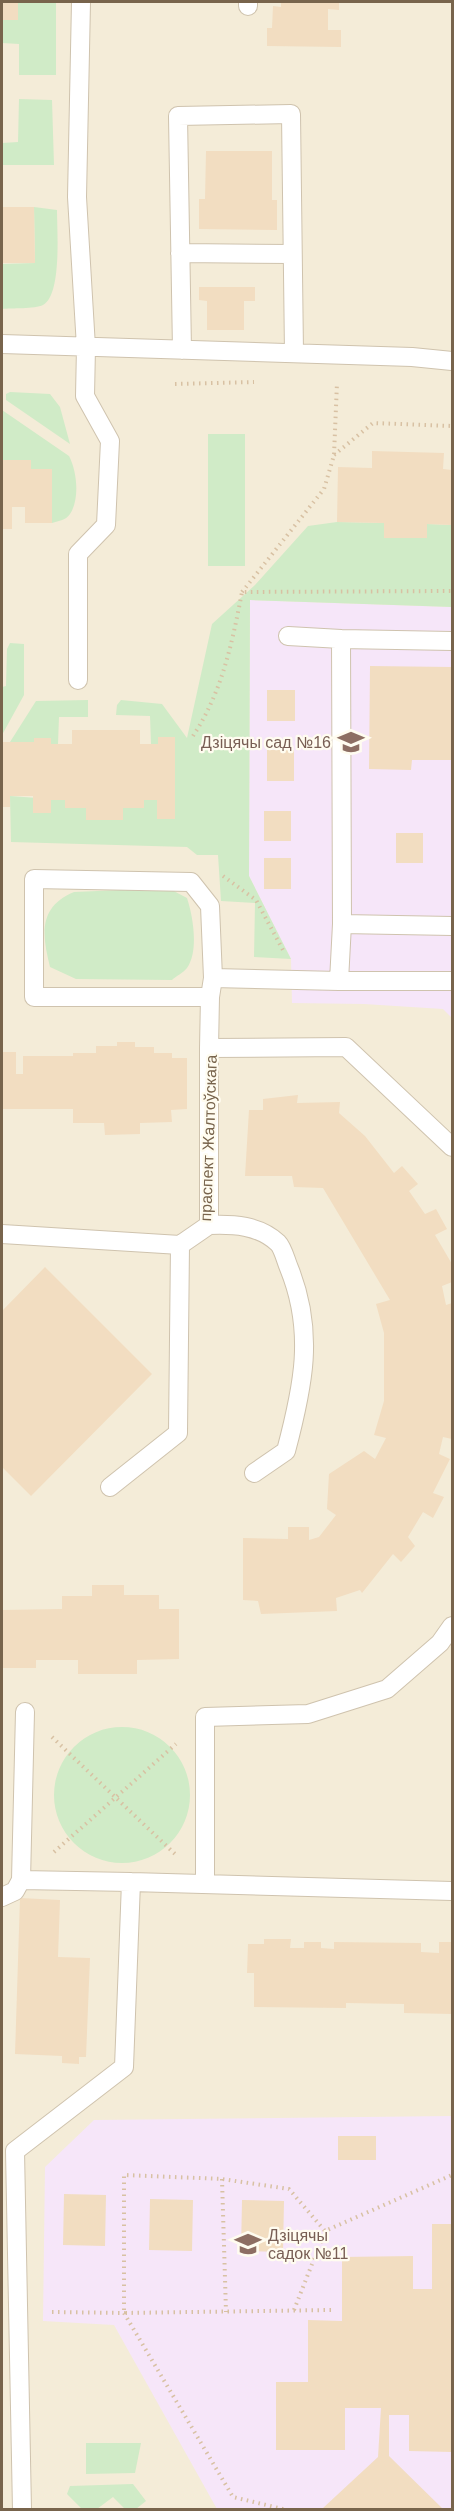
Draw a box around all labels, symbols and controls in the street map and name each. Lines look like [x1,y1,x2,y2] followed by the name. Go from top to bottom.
[336,727,366,757] school or university icon: Дзіцячы сад №16
[201,734,331,751] place label: Дзіцячы сад №16
[197,1054,220,1222] street label: праспект Жалтоўскага
[268,2227,348,2262] place label: Дзіцячы садок №11
[233,2229,263,2259] school or university icon: Дзіцячы садок №11

